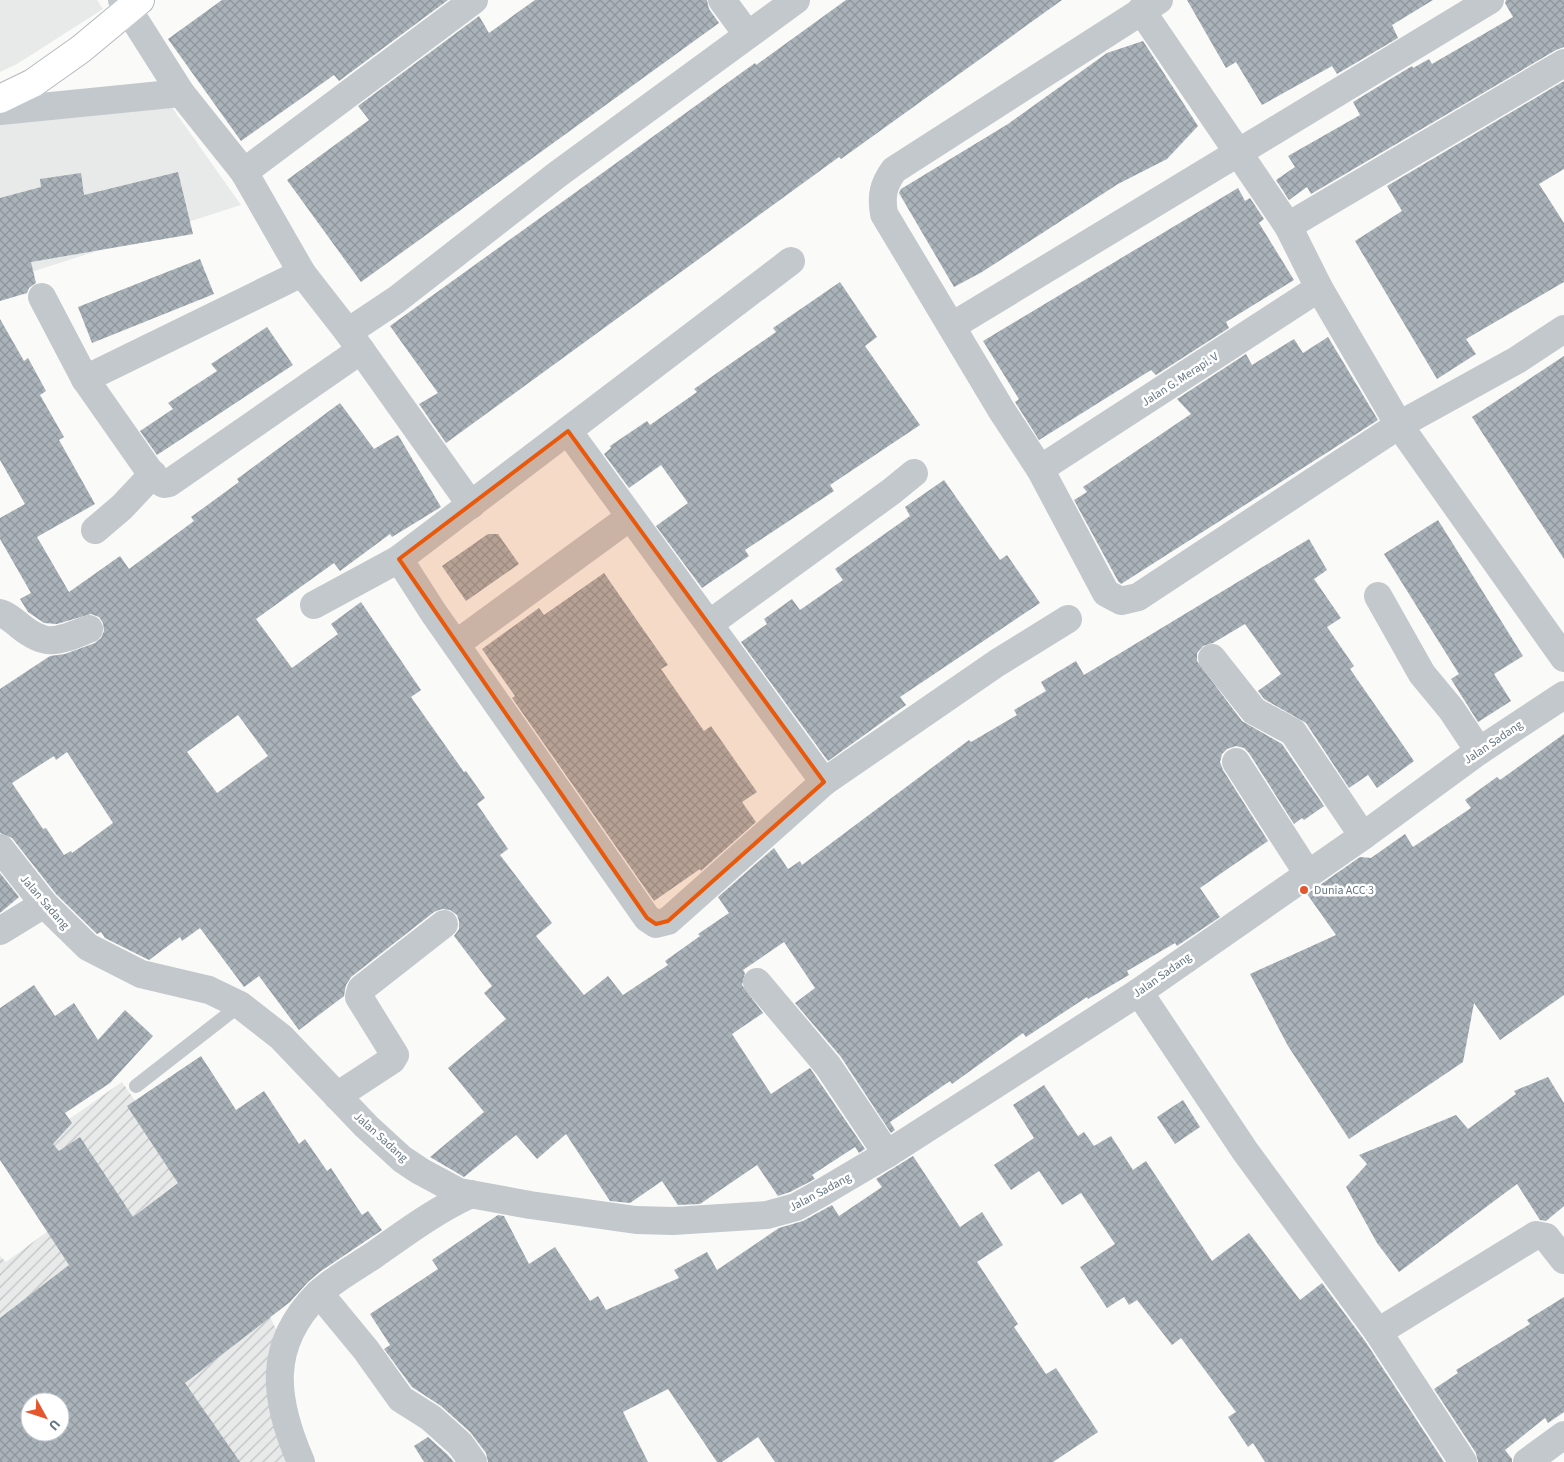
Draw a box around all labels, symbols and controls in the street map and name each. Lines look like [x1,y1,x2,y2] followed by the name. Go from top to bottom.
[1139,348,1223,411] street label: Jalan G. Merapi. V
[1460,716,1526,768] street label: Jalan Sadang
[16,871,73,933] street label: Jalan Sadang
[1314,882,1374,899] place label: Dunia ACC 3
[1298,884,1310,896] marker: Dunia ACC 3
[1130,949,1195,1002] street label: Jalan Sadang
[350,1108,411,1166] street label: Jalan Sadang
[786,1169,854,1216] street label: Jalan Sadang
[20,1392,70,1442] north arrow
[44,1415,65,1435] text: U

